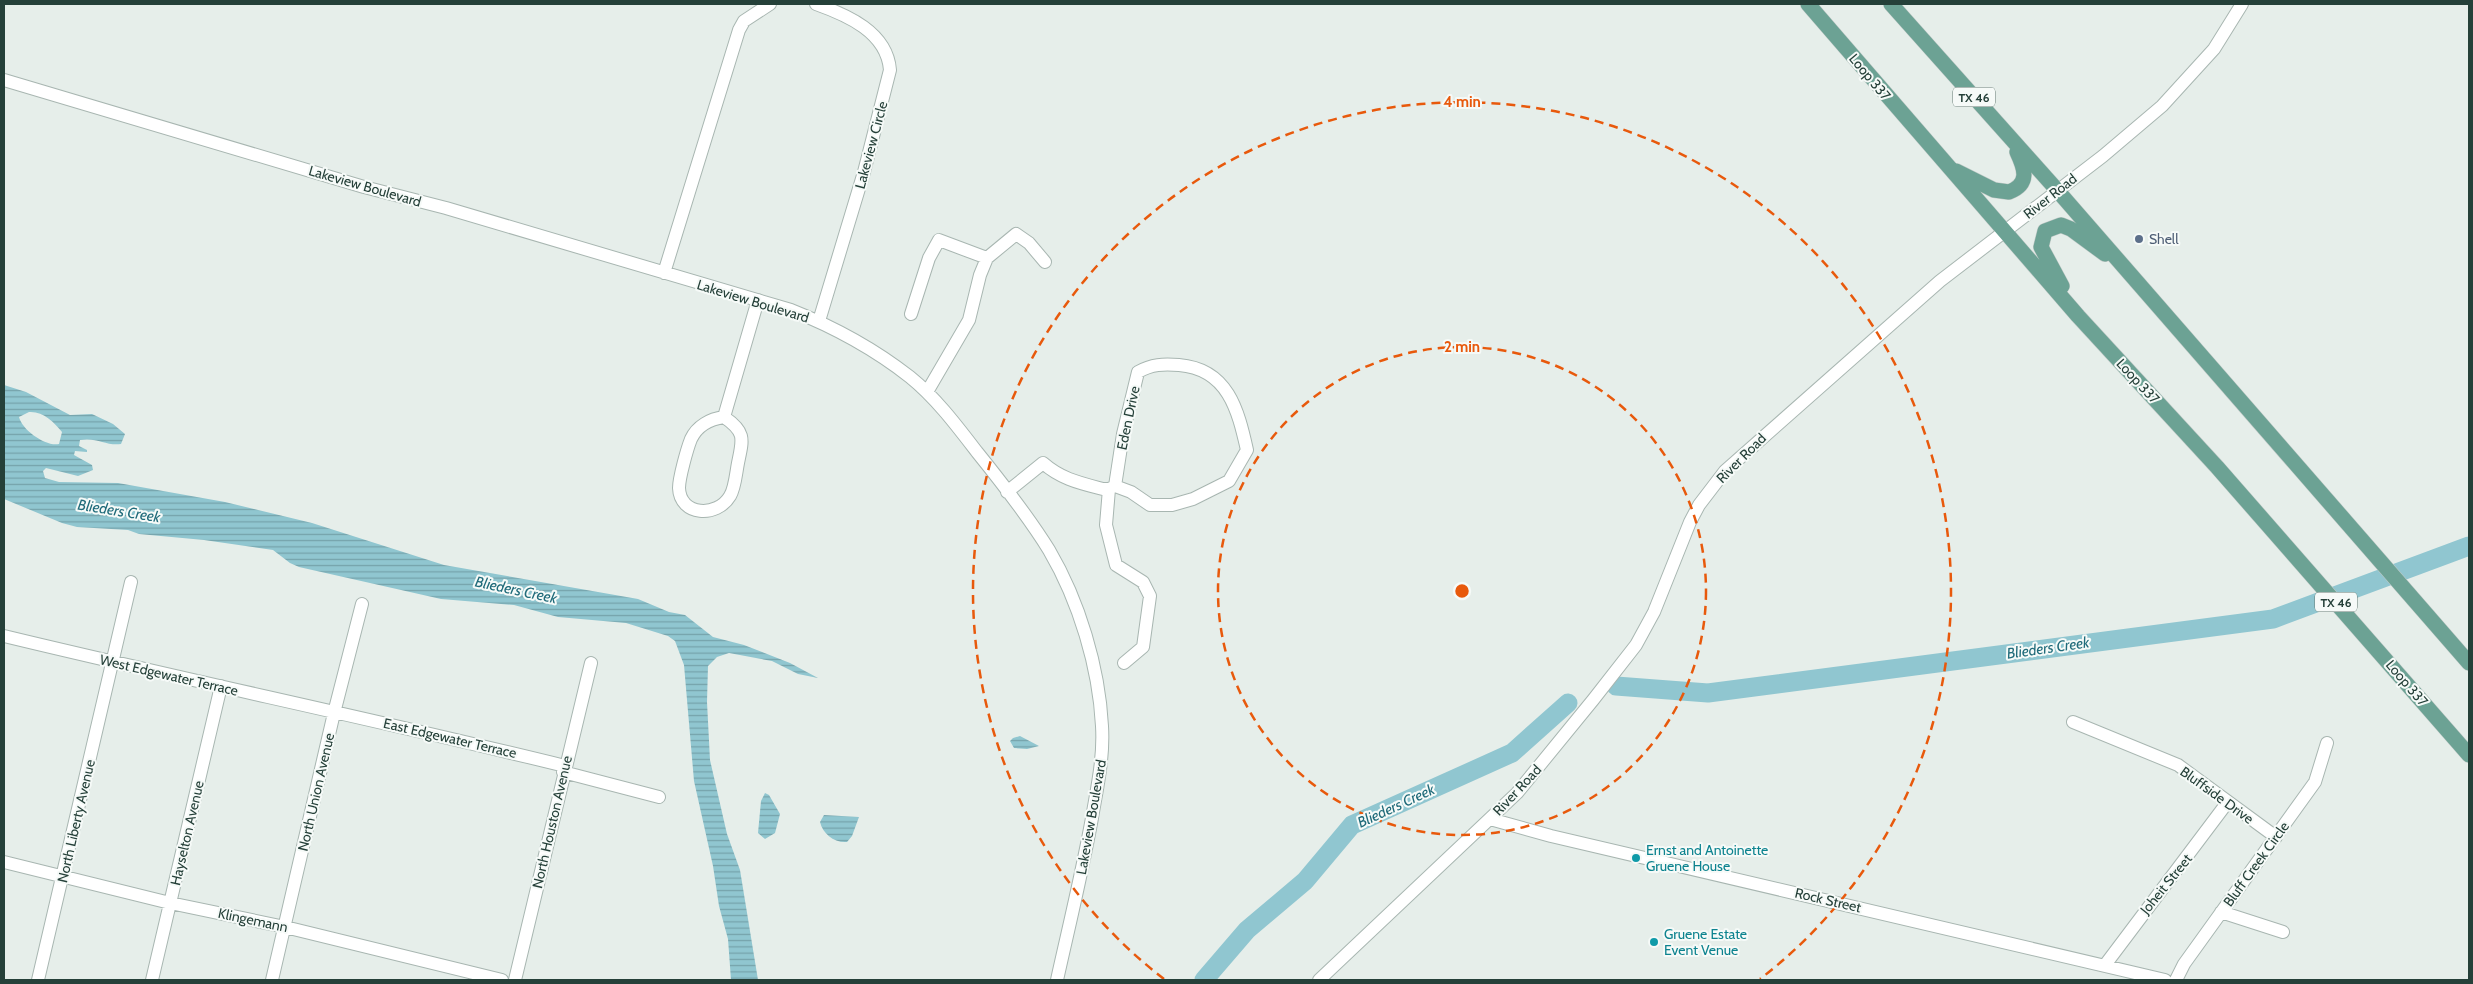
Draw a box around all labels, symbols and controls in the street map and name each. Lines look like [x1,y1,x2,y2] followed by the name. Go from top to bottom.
[1845,50,1895,104] street label: Loop 337
[1953,88,1995,106] road number: TX 46
[1443,93,1481,111] text: 4 min
[851,99,891,191] street label: Lakeview Circle
[307,161,423,211] street label: Lakeview Boulevard
[2020,169,2080,223] street label: River Road
[2149,230,2179,248] place label: Shell
[2133,233,2145,245] marker: Shell
[695,275,811,327] street label: Lakeview Boulevard
[1444,338,1480,356] text: 2 min
[2113,355,2163,407] street label: Loop 337
[1112,384,1144,452] street label: Eden Drive
[1712,429,1770,487] street label: River Road
[76,496,162,526] water label: Blieders Creek
[473,573,559,608] water label: Blieders Creek
[1453,582,1471,600] centre of rings
[2315,592,2357,612] road number: TX 46
[2006,633,2091,663] water label: Blieders Creek
[98,650,240,700] street label: West Edgewater Terrace
[2382,656,2432,710] street label: Loop 337
[382,714,518,762] street label: East Edgewater Terrace
[294,731,338,853] street label: North Union Avenue
[528,754,576,890] street label: North Houston Avenue
[53,758,99,884] street label: North Liberty Avenue
[1072,758,1110,876] street label: Lakeview Boulevard
[1489,761,1545,819] street label: River Road
[2177,762,2257,828] street label: Bluffside Drive
[166,779,208,887] street label: Hayselton Avenue
[1354,780,1438,832] water label: Blieders Creek
[2219,818,2293,910] street label: Bluff Creek Circle
[1646,841,1768,875] place label: Ernst and Antoinette Gruene House
[2136,850,2196,919] street label: Joheit Street
[1630,852,1642,864] marker: Ernst and Antoinette Gruene House
[1793,884,1863,916] street label: Rock Street
[216,904,290,936] street label: Klingemann
[1664,925,1747,959] place label: Gruene Estate Event Venue
[1648,936,1660,948] marker: Gruene Estate Event Venue

